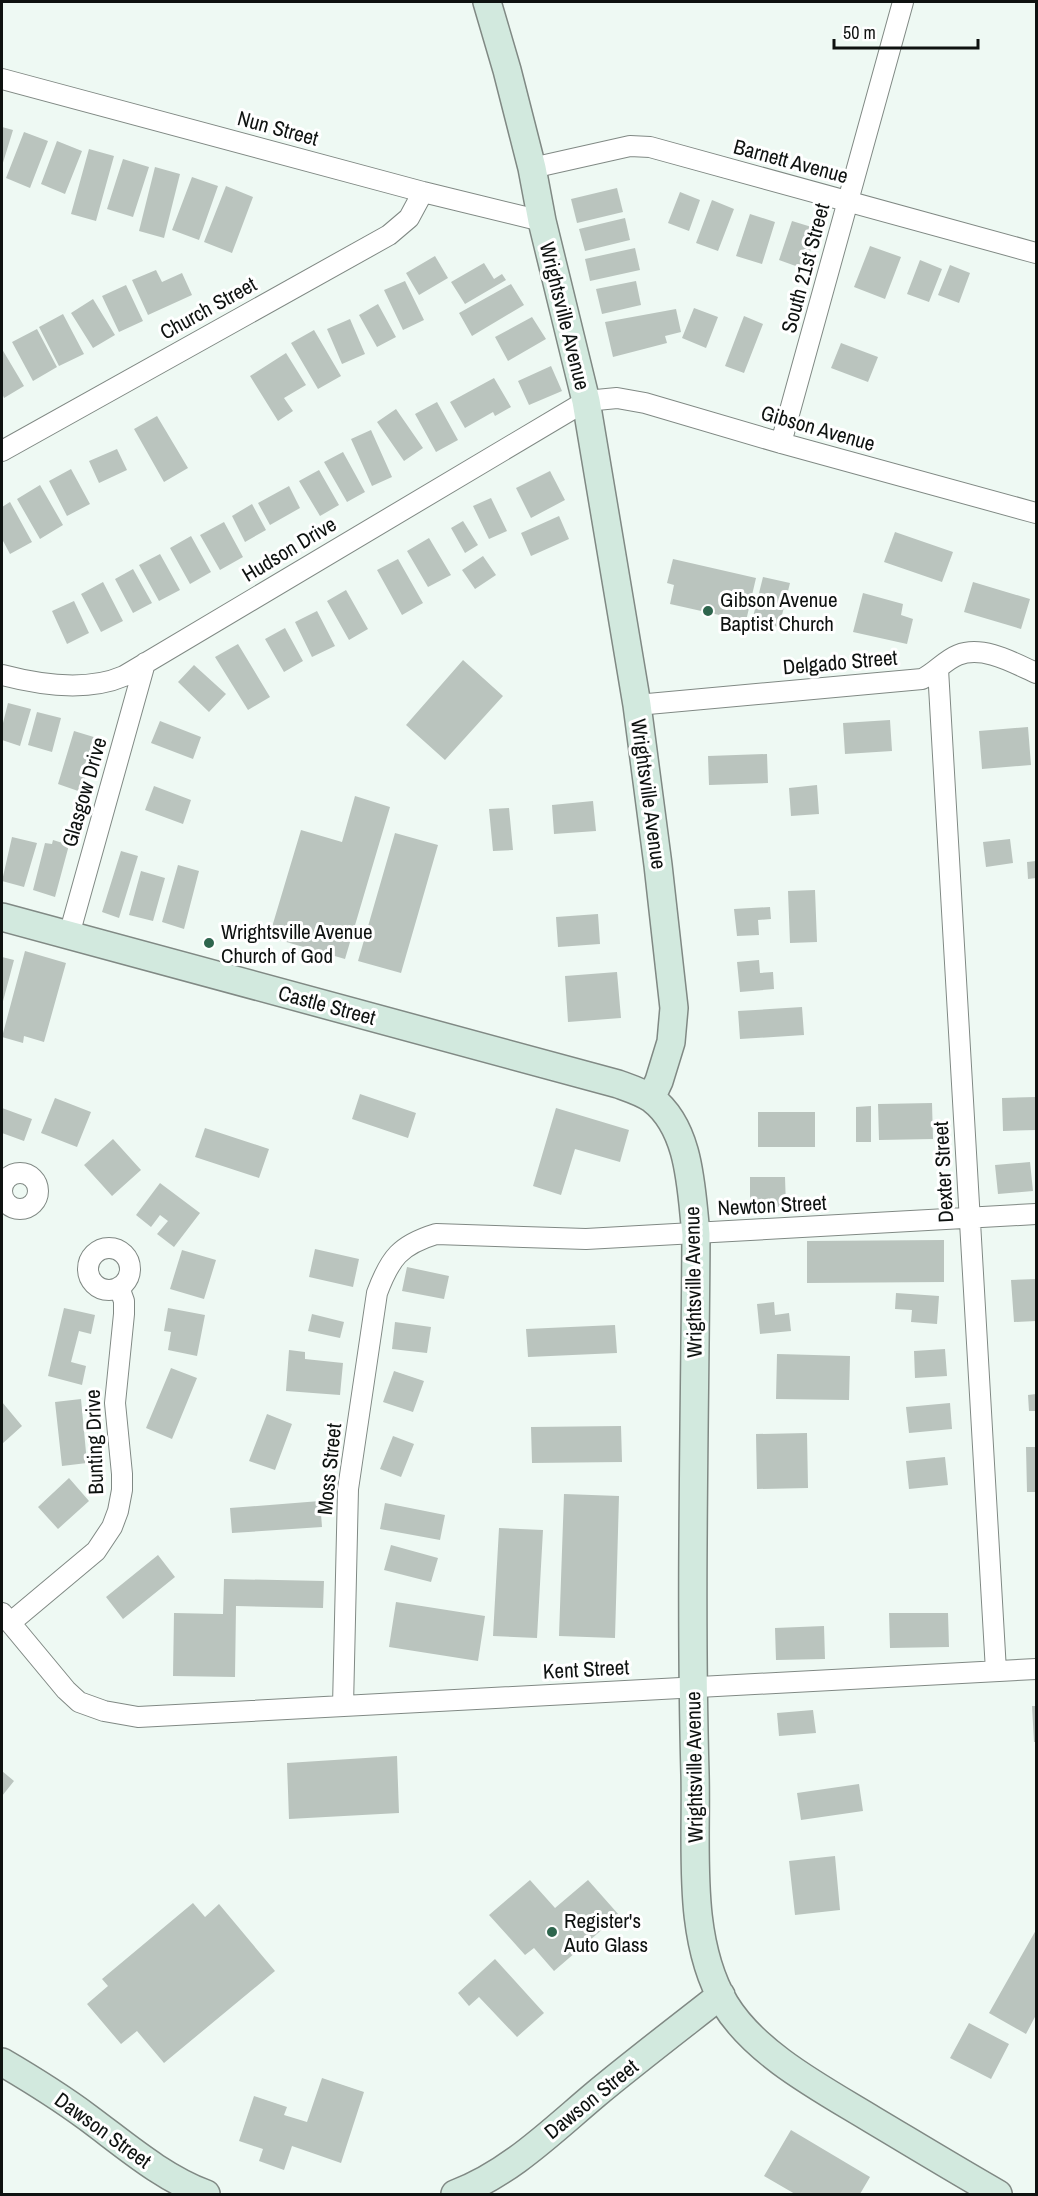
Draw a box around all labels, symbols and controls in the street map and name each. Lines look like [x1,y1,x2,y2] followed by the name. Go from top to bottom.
[834,12,978,50] scale bar
[843,20,876,45] text: 50 m
[234,103,322,153] street label: Nun Street
[731,132,851,190] street label: Barnett Avenue
[774,200,836,336] street label: South 21st Street
[533,239,597,393] street label: Wrightsville Avenue
[155,269,262,346] street label: Church Street
[758,398,878,458] street label: Gibson Avenue
[236,509,342,589] street label: Hudson Drive
[720,585,837,638] place label: Gibson Avenue Baptist Church
[701,604,715,618] marker: Gibson Avenue Baptist Church
[782,643,899,681] street label: Delgado Street
[624,717,674,871] street label: Wrightsville Avenue
[54,734,114,850] street label: Glasgow Drive
[221,917,373,970] place label: Wrightsville Avenue Church of God
[202,936,216,950] marker: Wrightsville Avenue Church of God
[275,978,379,1032] street label: Castle Street
[926,1120,960,1223] street label: Dexter Street
[717,1188,827,1222] street label: Newton Street
[677,1206,709,1358] street label: Wrightsville Avenue
[78,1389,110,1495] street label: Bunting Drive
[310,1422,348,1516] street label: Moss Street
[542,1652,630,1686] street label: Kent Street
[678,1691,710,1843] street label: Wrightsville Avenue
[563,1906,648,1959] place label: Register's Auto Glass
[545,1925,559,1939] marker: Register's Auto Glass
[538,2052,644,2146] street label: Dawson Street
[49,2085,157,2175] street label: Dawson Street

